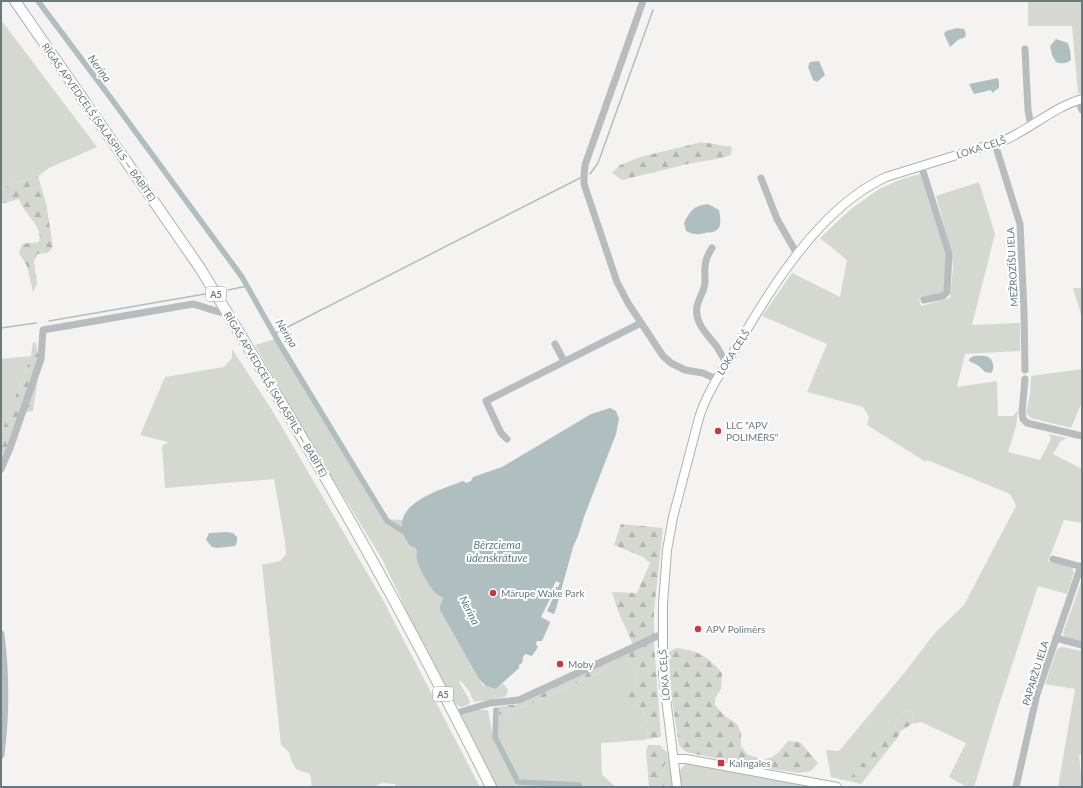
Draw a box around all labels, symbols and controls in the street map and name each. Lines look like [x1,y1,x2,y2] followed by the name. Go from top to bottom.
[39,41,159,204] street label: RĪGAS APVEDCEĻŠ (SALASPILS — BABĪTE)
[86,52,114,85] water label: Neriņa
[955,133,1007,161] street label: LOKA CEĻŠ
[1004,227,1020,307] street label: MEŽROZĪŠU IELA
[206,287,226,301] road number: A5
[222,309,330,479] street label: RĪGAS APVEDCEĻŠ (SALASPILS — BABĪTE)
[274,317,301,350] water label: Neriņa
[714,327,752,377] street label: LOKA CEĻŠ
[726,419,779,443] place label: LLC “APV POLIMĒRS“
[713,426,723,436] marker: LLC “APV POLIMĒRS“
[466,538,528,564] water label: Bērzciema ūdenskrātuve
[501,587,585,599] place label: Mārupe Wake Park
[488,588,498,598] marker: Mārupe Wake Park
[457,593,483,627] water label: Neriņa
[706,623,765,635] place label: APV Polimērs
[693,624,703,634] marker: APV Polimērs
[1019,639,1051,707] street label: PAPARŽU IELA
[656,649,672,701] street label: LOKA CEĻŠ
[568,658,594,670] place label: Moby
[555,659,565,669] marker: Moby
[433,687,453,701] road number: A5
[729,757,771,769] place label: Kalngales
[716,758,726,768] marker: Kalngales

